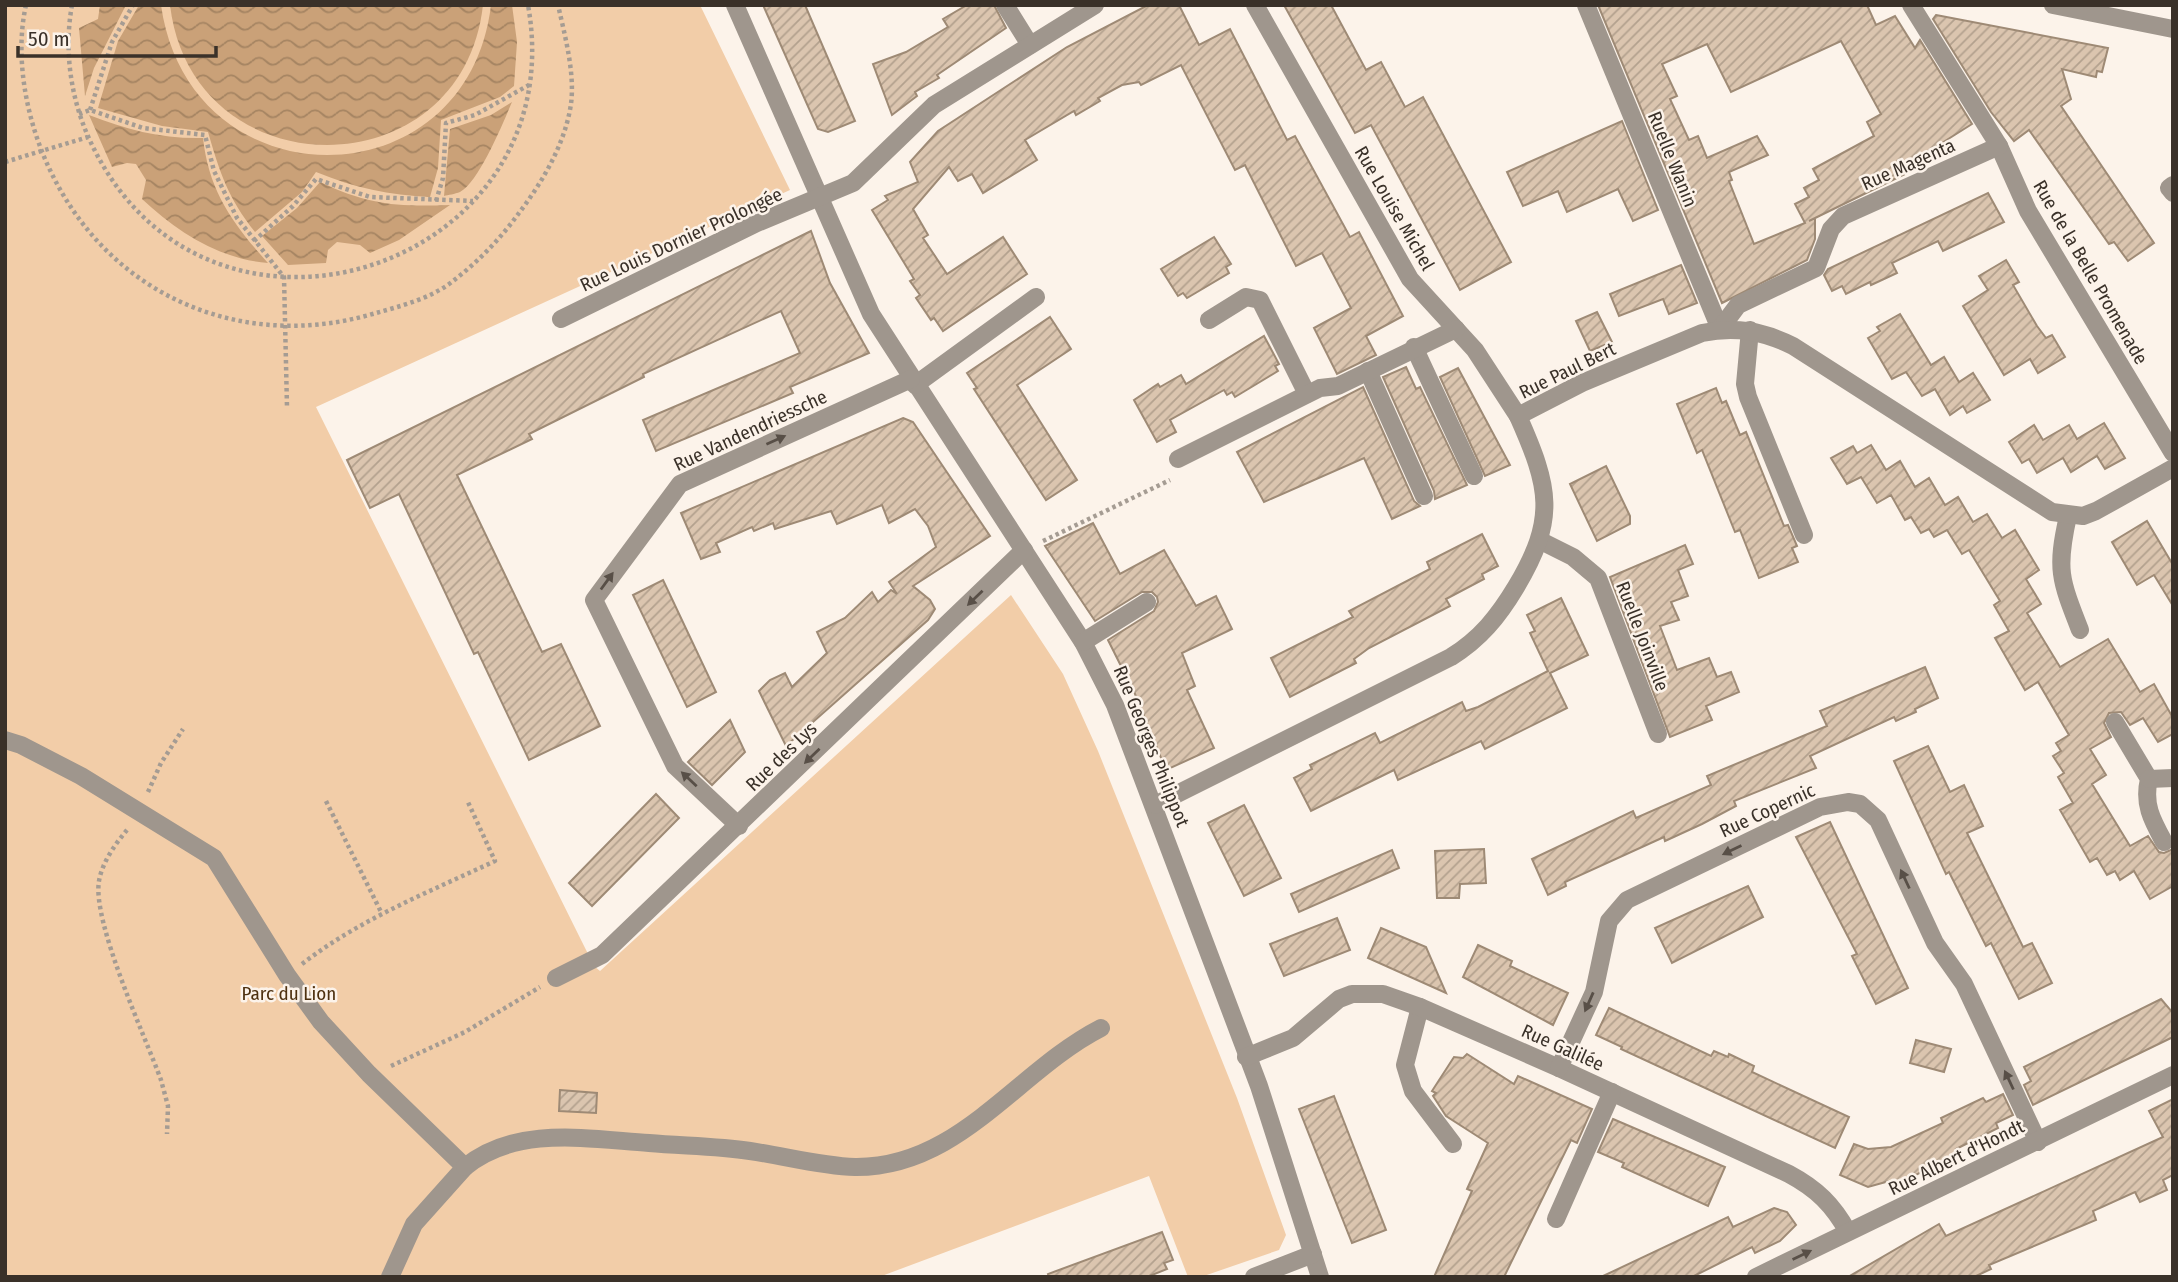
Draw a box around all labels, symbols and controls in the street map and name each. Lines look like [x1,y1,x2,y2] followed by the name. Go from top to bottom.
[18,14,215,58] scale bar
[28,26,70,52] text: 50 m
[1643,108,1702,210] street label: Ruelle Wanin
[1858,134,1959,195] street label: Rue Magenta
[1350,142,1439,274] street label: Rue Louise Michel
[2028,176,2153,368] street label: Rue de la Belle Promenade
[576,182,786,296] street label: Rue Louis Dornier Prolongée
[1515,337,1620,404] street label: Rue Paul Bert
[670,385,831,476] street label: Rue Vandendriessche
[766,434,786,446] one-way arrow
[600,573,615,591] one-way arrow
[1611,578,1674,694] street label: Ruelle Joinville
[967,589,984,605] one-way arrow
[1109,662,1195,831] street label: Rue Georges Philippot
[741,717,822,796] street label: Rue des Lys
[803,748,820,765] one-way arrow
[681,771,698,788] one-way arrow
[1716,778,1819,843] street label: Rue Copernic
[1722,844,1742,855] one-way arrow
[1899,869,1911,889] one-way arrow
[242,982,336,1005] park label: Parc du Lion
[1583,991,1594,1012] one-way arrow
[1518,1019,1608,1076] street label: Rue Galilée
[2003,1070,2015,1090] one-way arrow
[1885,1114,2028,1200] street label: Rue Albert d'Hondt
[1792,1249,1812,1260] one-way arrow

